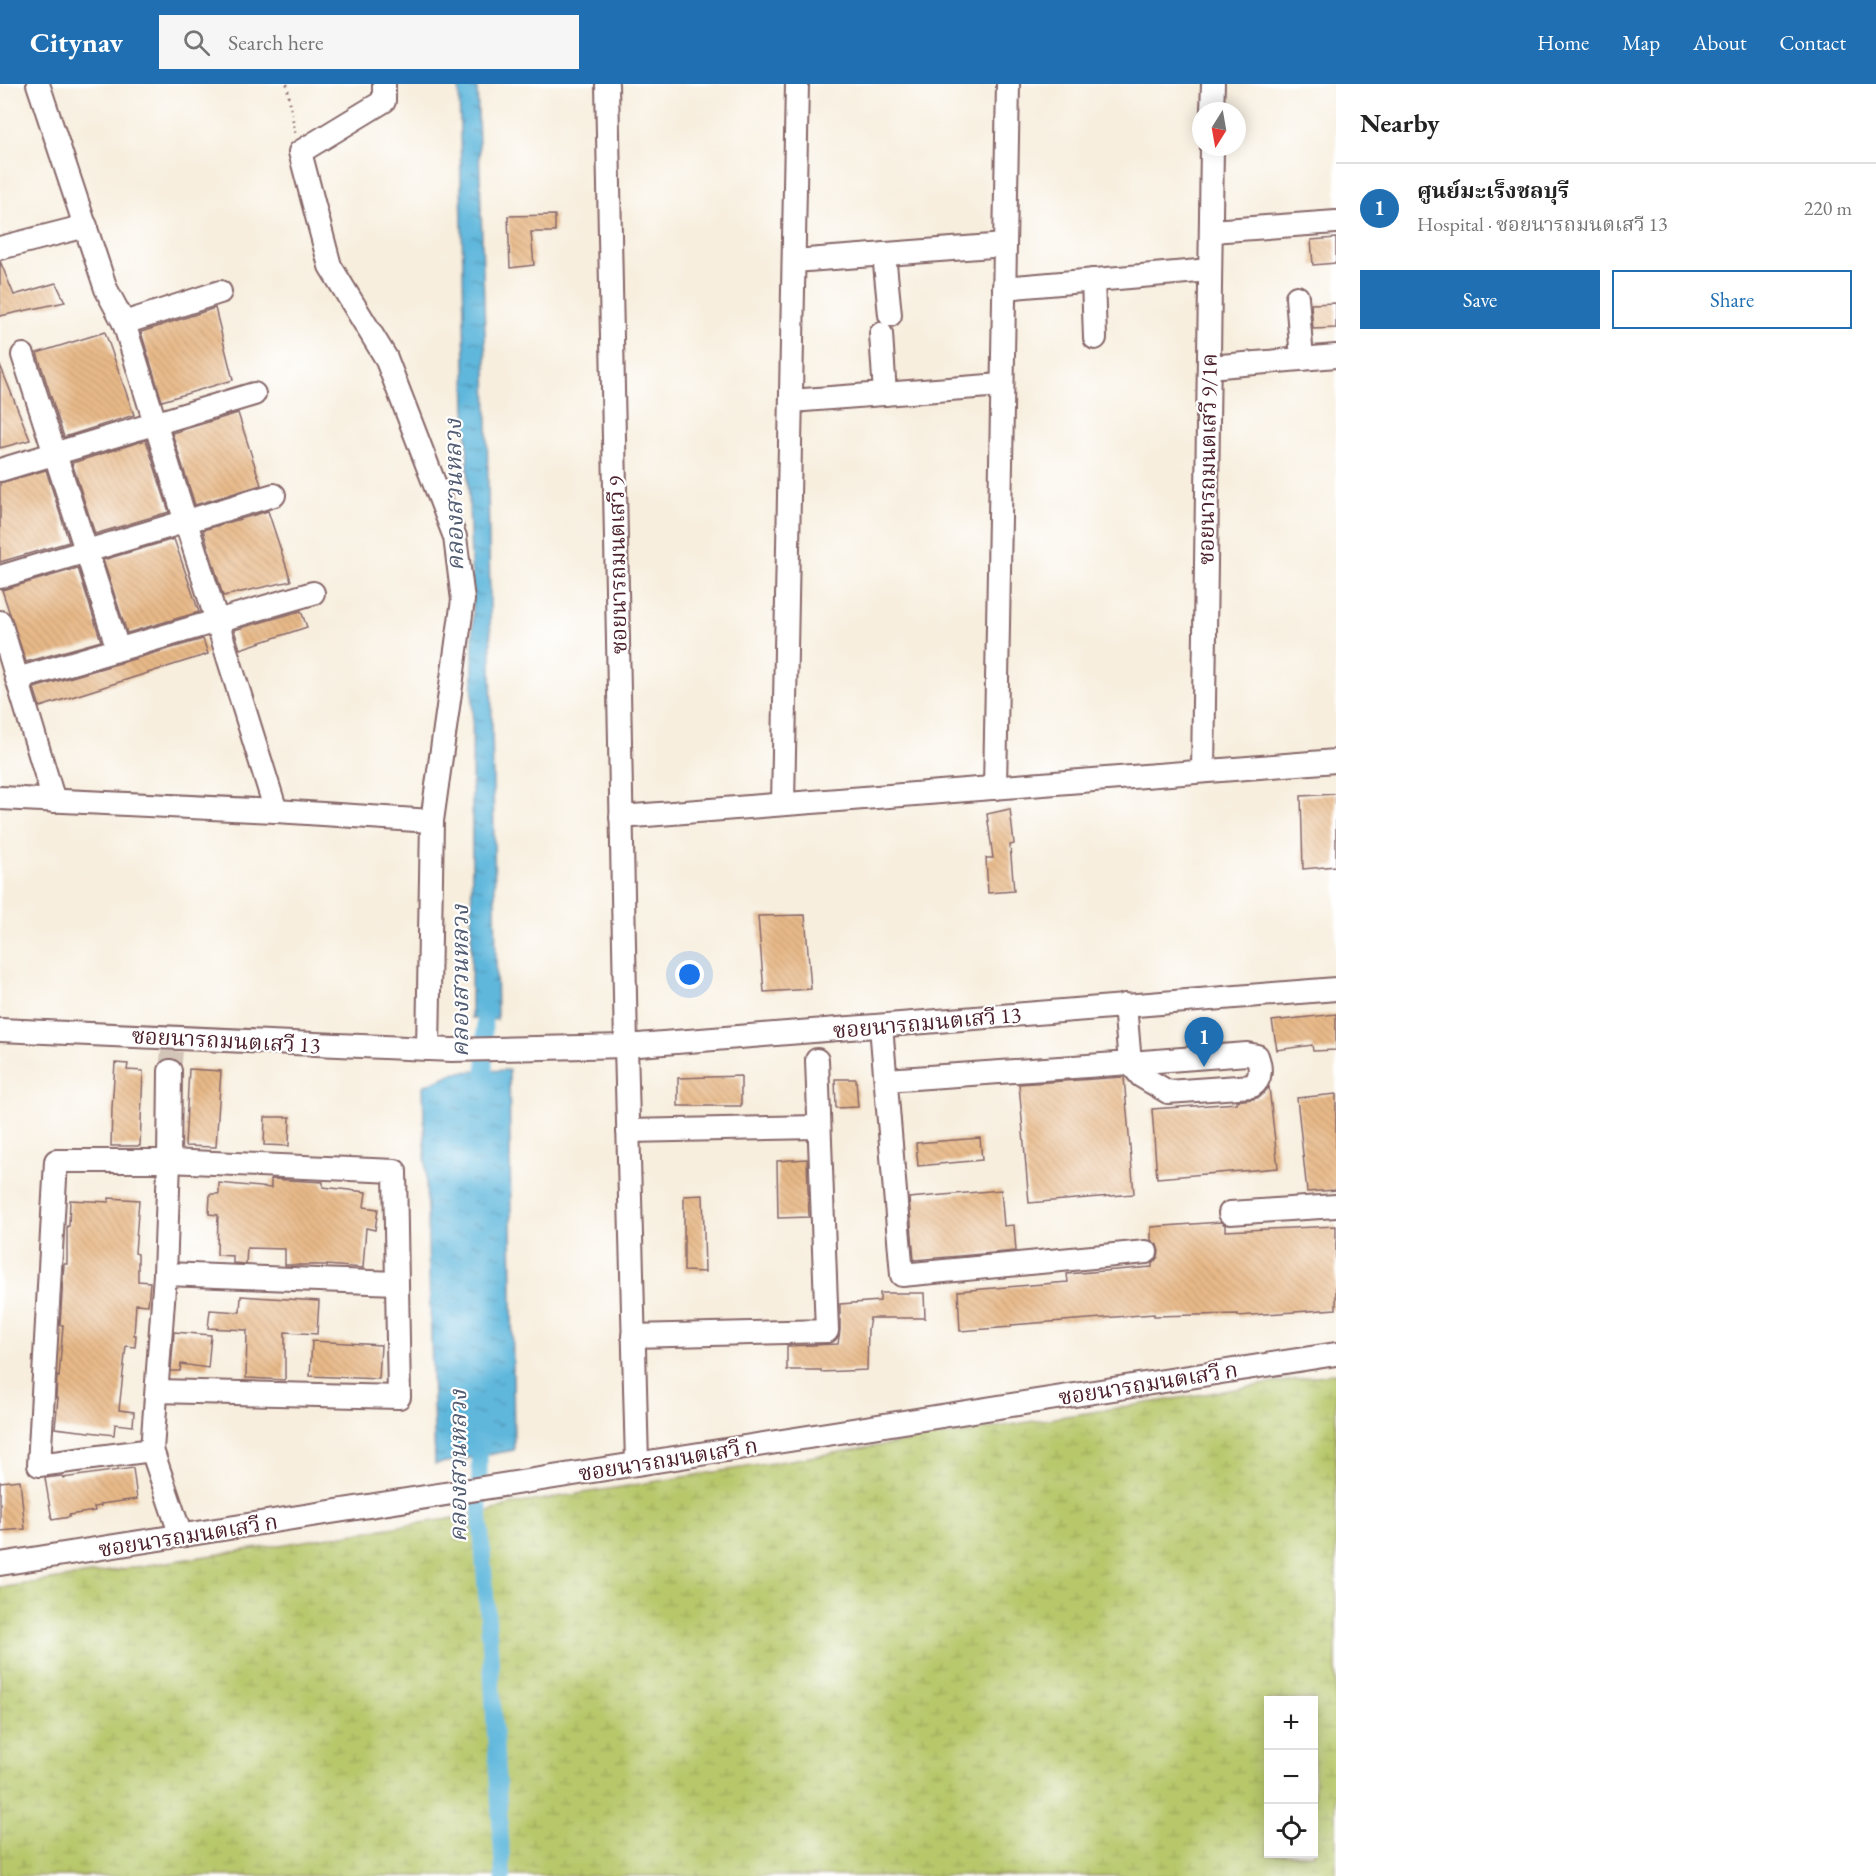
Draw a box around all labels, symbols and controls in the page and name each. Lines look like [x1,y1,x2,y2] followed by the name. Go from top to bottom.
[159,15,579,69] search box
[30,24,123,60] text: Citynav
[180,26,213,59] icon: search
[228,28,324,57] text: Search here
[1537,29,1589,56] text: Home
[1622,29,1660,56] text: Map
[1693,29,1746,56] text: About
[1779,29,1846,56] text: Contact
[1192,102,1246,156] north arrow
[1360,106,1440,140] text: Nearby
[1417,176,1569,205] text: ศูนย์มะเร็งชลบุรี
[1374,195,1385,221] text: 1
[1804,195,1852,221] text: 220 m
[1417,211,1668,237] text: Hospital · ซอยนารถมนตเสวี 13
[1360,270,1600,329] button: Save
[1612,270,1852,329] button: Share
[1191,353,1224,565] street label: ซอยนารถมนตเสวี 9/1ค
[437,418,470,571] water label: คลองสวนหลวง
[601,475,634,654] street label: ซอยนารถมนตเสวี 9
[444,904,475,1057] water label: คลองสวนหลวง
[675,960,704,989] your location
[832,1000,1022,1045] street label: ซอยนารถมนตเสวี 13
[1184,1018,1224,1067] pin: 1
[131,1021,321,1060] street label: ซอยนารถมนตเสวี 13
[1056,1355,1240,1412] street label: ซอยนารถมนตเสวี ก
[442,1389,473,1542] water label: คลองสวนหลวง
[576,1431,760,1488] street label: ซอยนารถมนตเสวี ก
[96,1507,280,1564] street label: ซอยนารถมนตเสวี ก
[1264,1696,1318,1858] map controls
[1264,1696,1318,1750] button: +
[1264,1750,1318,1804] button: −
[1264,1804,1318,1858] button: locate

